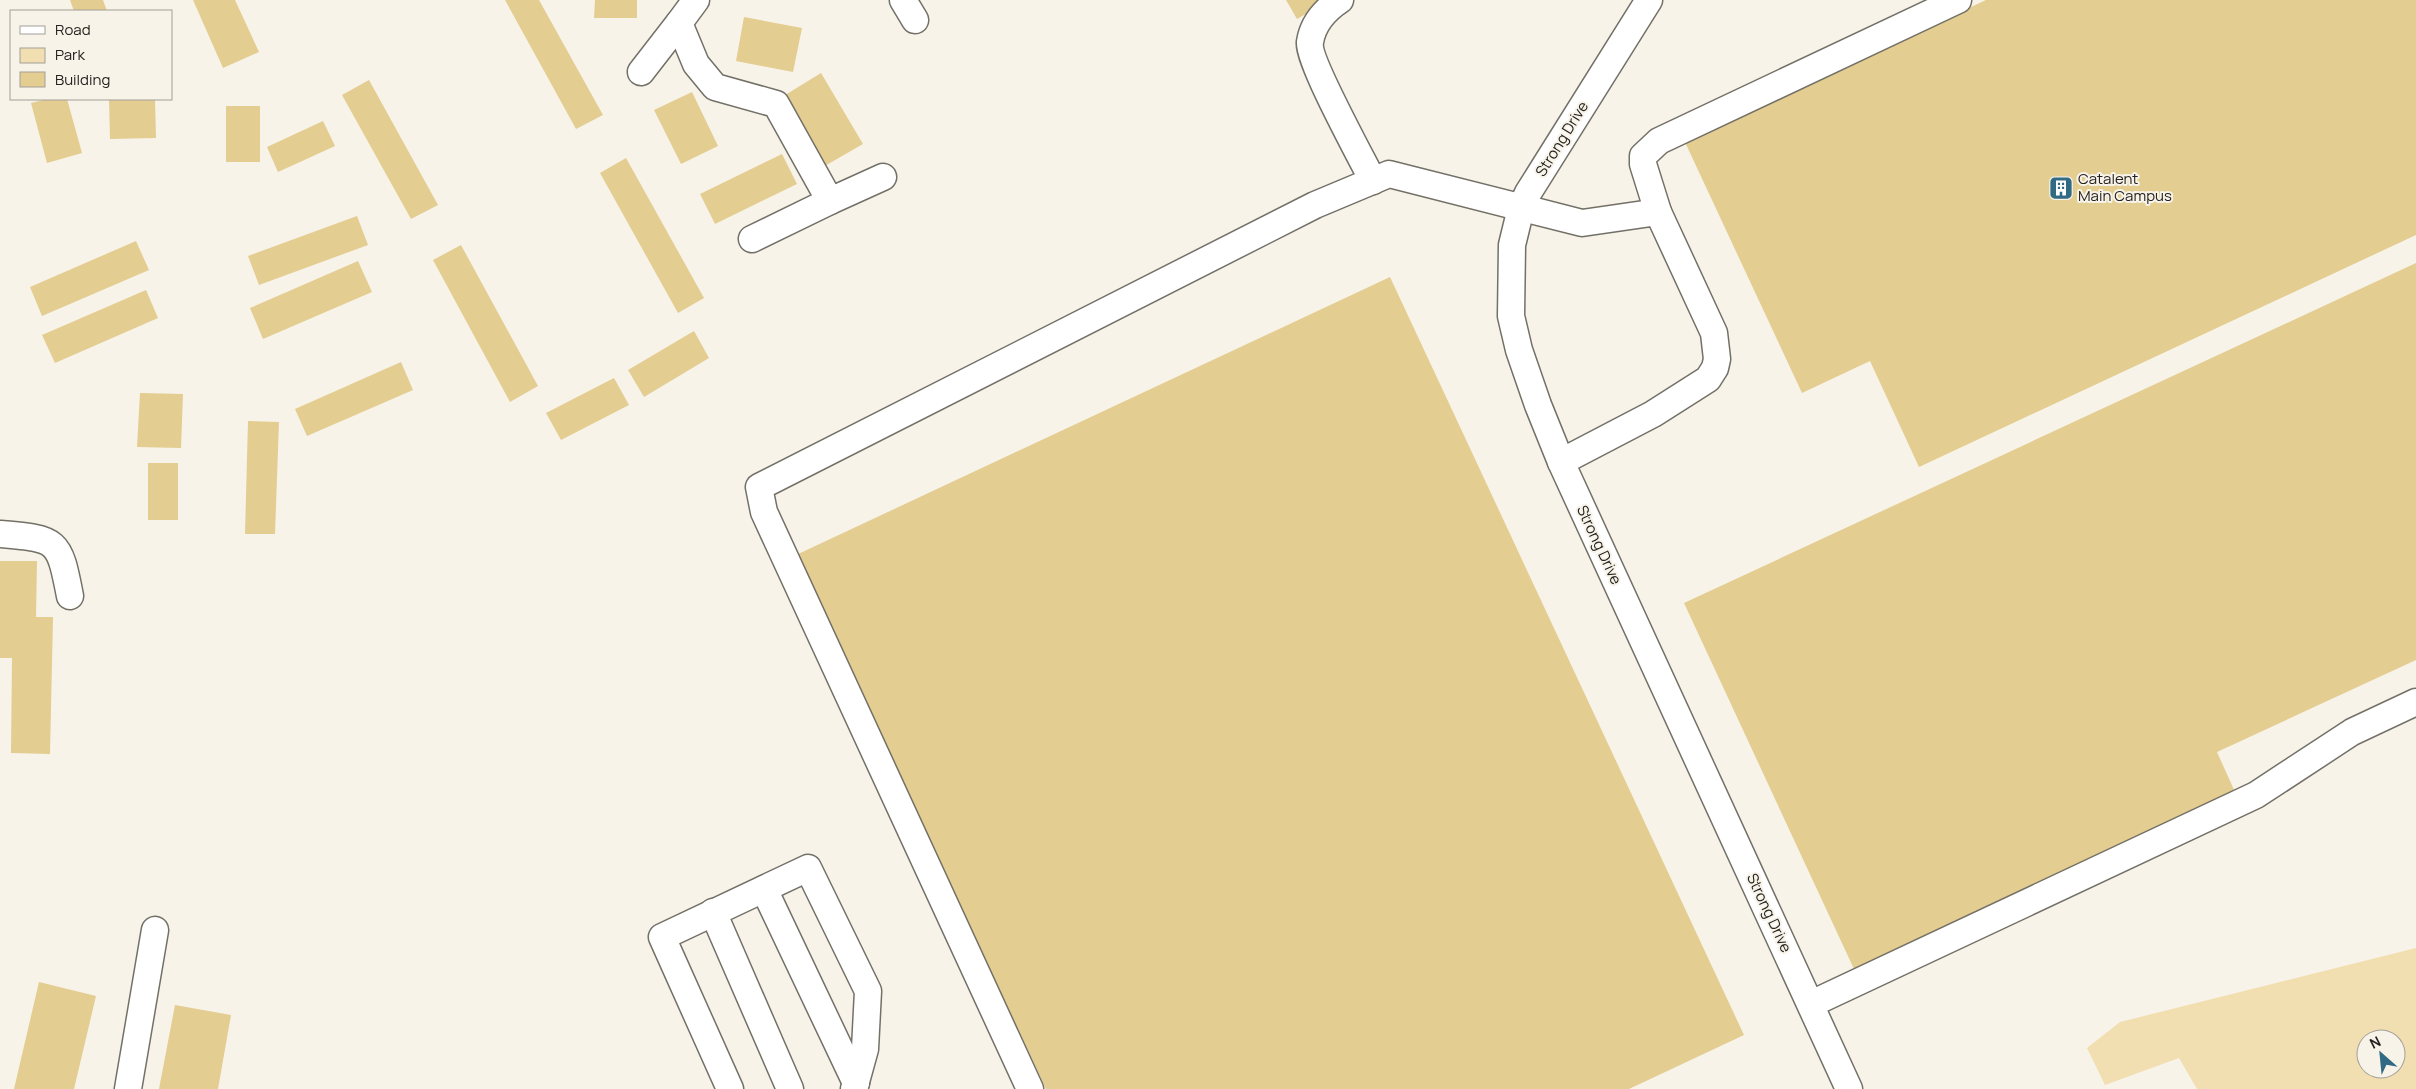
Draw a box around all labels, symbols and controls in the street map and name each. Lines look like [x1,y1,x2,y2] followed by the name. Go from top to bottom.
[10,10,172,100] legend
[55,19,91,40] text: Road
[55,44,85,65] text: Park
[55,69,110,90] text: Building
[1530,97,1593,180] street label: Strong Drive
[2078,168,2172,206] place label: Catalent Main Campus
[2048,175,2074,201] building icon: Catalent Main Campus
[1572,502,1627,588] street label: Strong Drive
[1742,870,1797,956] street label: Strong Drive
[2356,1029,2406,1079] north arrow
[2366,1031,2384,1053] text: N

